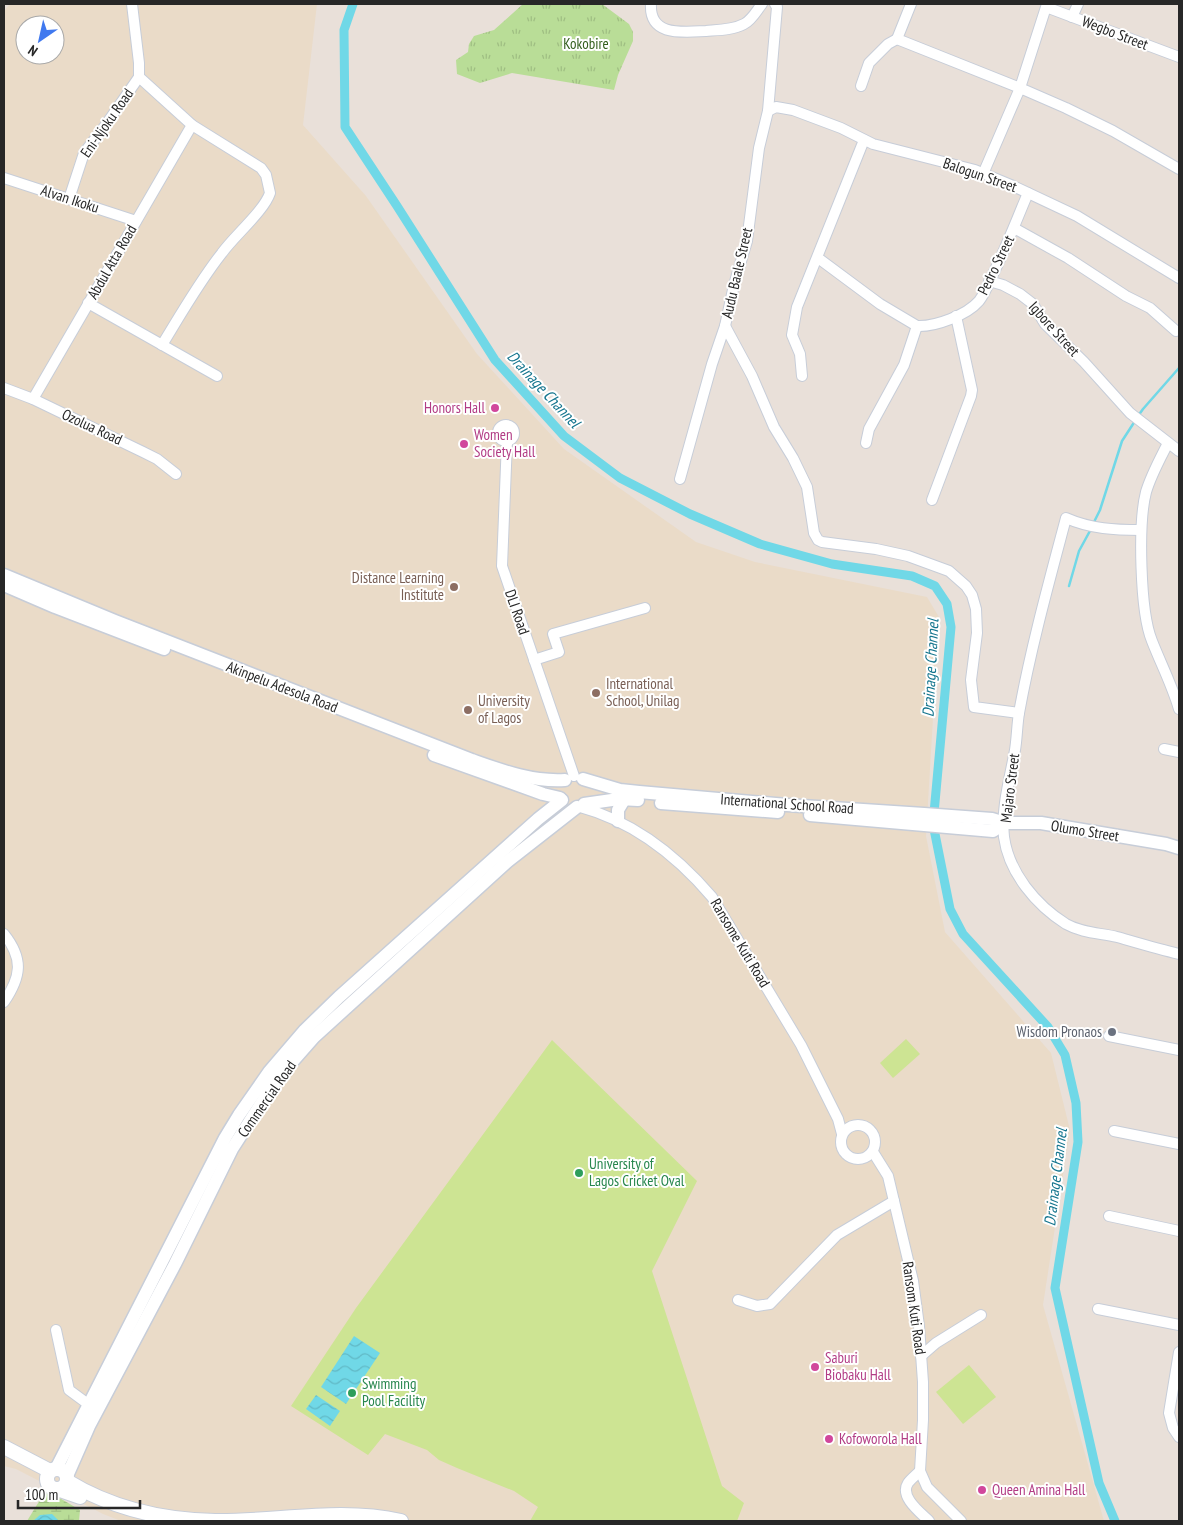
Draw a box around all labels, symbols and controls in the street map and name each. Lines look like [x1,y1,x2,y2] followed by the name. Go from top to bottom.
[1079,11,1151,54] street label: Wegbo Street
[15,15,65,65] north arrow
[563,34,609,53] park label: Kokobire
[25,41,41,60] text: N
[76,85,137,161] street label: Eni-Njoku Road
[941,153,1020,196] street label: Balogun Street
[39,180,102,217] street label: Alvan Ikoku
[83,221,140,302] street label: Abdul Atta Road
[717,226,756,320] street label: Audu Baale Street
[973,232,1018,298] street label: Pedro Street
[1025,297,1084,360] street label: Igbore Street
[503,346,586,433] water label: Drainage Channel
[424,398,485,417] place label: Honors Hall
[489,402,501,414] marker: Honors Hall
[59,404,125,449] street label: Ozolua Road
[474,425,536,461] place label: Women Society Hall
[458,438,470,450] marker: Women Society Hall
[352,568,444,604] place label: Distance Learning Institute
[448,581,460,593] marker: Distance Learning Institute
[501,587,534,637] street label: DLI Road
[917,617,943,718] water label: Drainage Channel
[224,657,341,717] street label: Akinpelu Adesola Road
[606,674,679,710] place label: International School, Unilag
[590,687,602,699] marker: International School, Unilag
[478,691,530,727] place label: University of Lagos
[462,704,474,716] marker: University of Lagos
[996,752,1023,824] street label: Majaro Street
[720,789,854,818] street label: International School Road
[1050,816,1121,845] street label: Olumo Street
[706,895,774,991] street label: Ransome Kuti Road
[1017,1022,1102,1041] place label: Wisdom Pronaos
[1106,1026,1118,1038] marker: Wisdom Pronaos
[233,1057,300,1141] street label: Commercial Road
[1039,1126,1071,1227] water label: Drainage Channel
[589,1154,685,1190] place label: University of Lagos Cricket Oval
[573,1167,585,1179] marker: University of Lagos Cricket Oval
[899,1260,930,1356] street label: Ransom Kuti Road
[825,1348,891,1384] place label: Saburi Biobaku Hall
[809,1361,821,1373] marker: Saburi Biobaku Hall
[362,1374,426,1410] place label: Swimming Pool Facility
[346,1387,358,1399] marker: Swimming Pool Facility
[839,1429,922,1448] place label: Kofoworola Hall
[823,1433,835,1445] marker: Kofoworola Hall
[18,1478,140,1510] scale bar
[992,1480,1086,1499] place label: Queen Amina Hall
[976,1484,988,1496] marker: Queen Amina Hall
[25,1485,58,1504] text: 100 m

